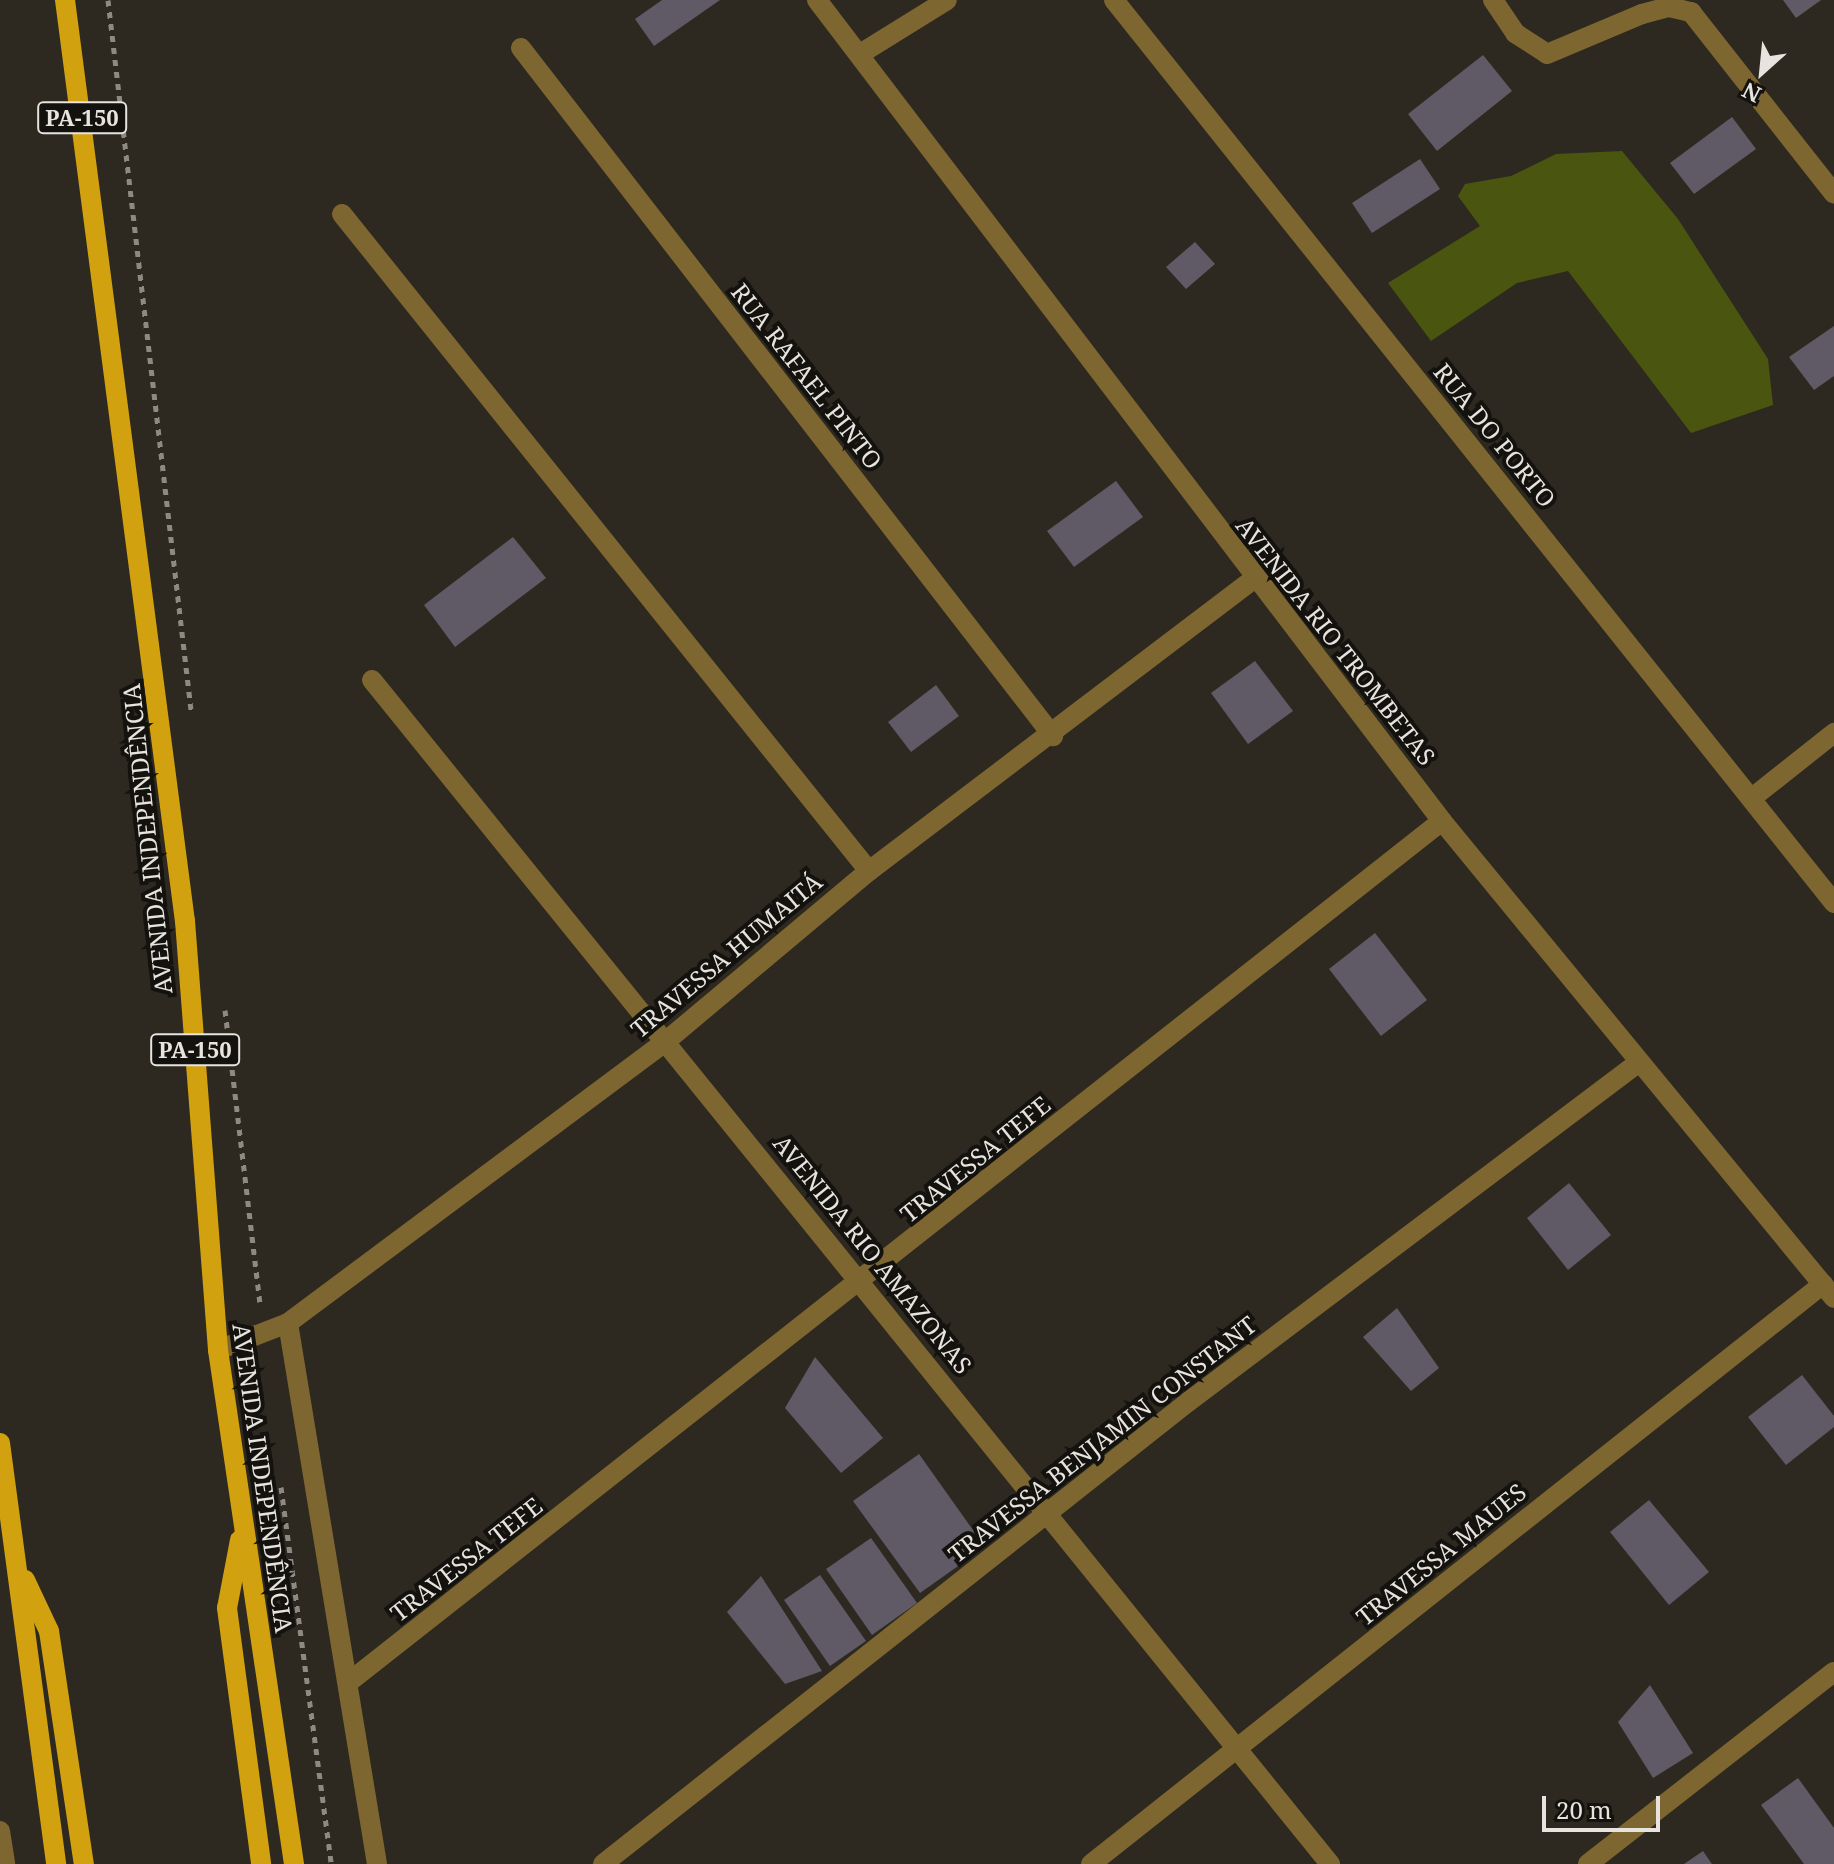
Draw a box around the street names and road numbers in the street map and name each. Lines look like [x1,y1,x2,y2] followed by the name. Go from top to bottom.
[36,100,128,136] road number: PA-150
[726,278,888,474] street label: RUA RAFAEL PINTO
[1428,357,1562,513] street label: RUA DO PORTO
[1230,511,1442,771] street label: AVENIDA RIO TROMBETAS
[116,682,178,996] street label: AVENIDA INDEPENDÊNCIA
[625,867,827,1043] street label: TRAVESSA HUMAITÁ
[149,1032,241,1068] road number: PA-150
[894,1090,1056,1228] street label: TRAVESSA TEFE
[768,1129,978,1379] street label: AVENIDA RIO AMAZONAS
[942,1310,1262,1568] street label: TRAVESSA BENJAMIN CONSTANT
[227,1322,299,1634] street label: AVENIDA INDEPENDÊNCIA
[1351,1477,1531,1631] street label: TRAVESSA MAUES
[385,1491,547,1627] street label: TRAVESSA TEFE

